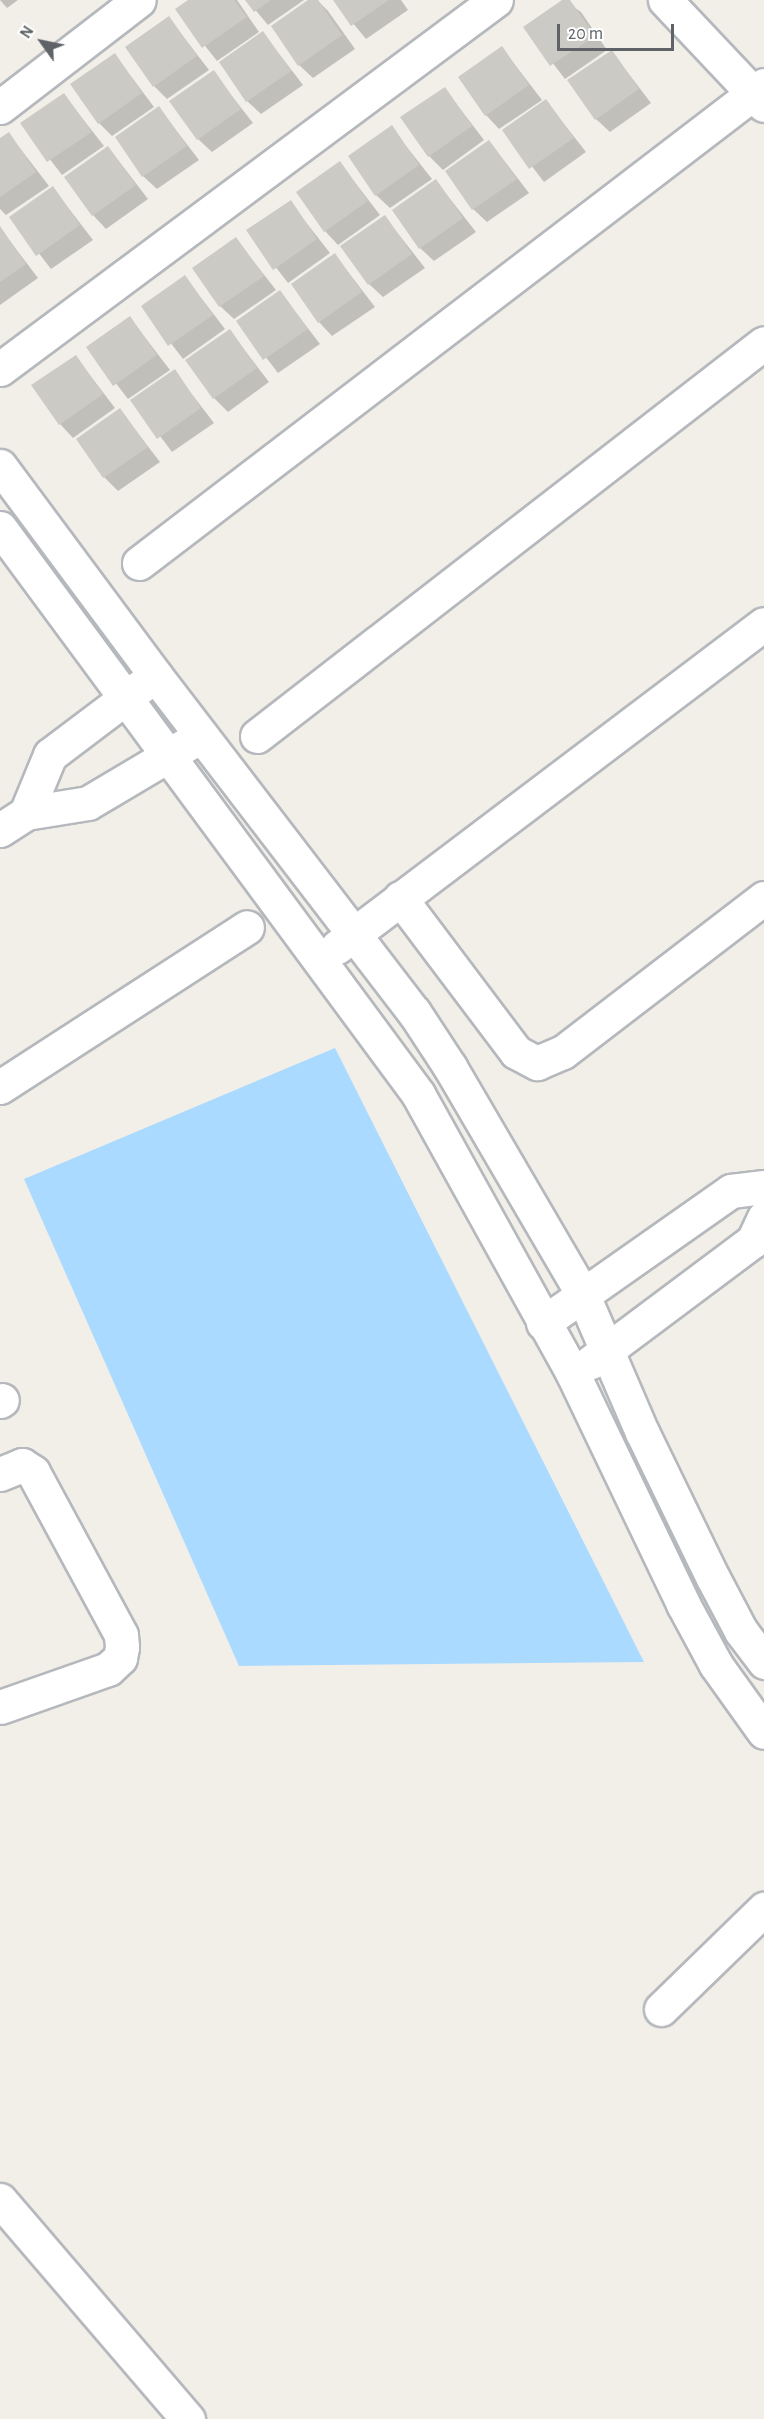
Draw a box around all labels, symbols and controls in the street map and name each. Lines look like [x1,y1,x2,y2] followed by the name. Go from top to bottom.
[12,12,72,72] north arrow
[560,12,677,50] scale bar
[17,23,37,41] text: N
[568,25,603,43] text: 20 m

